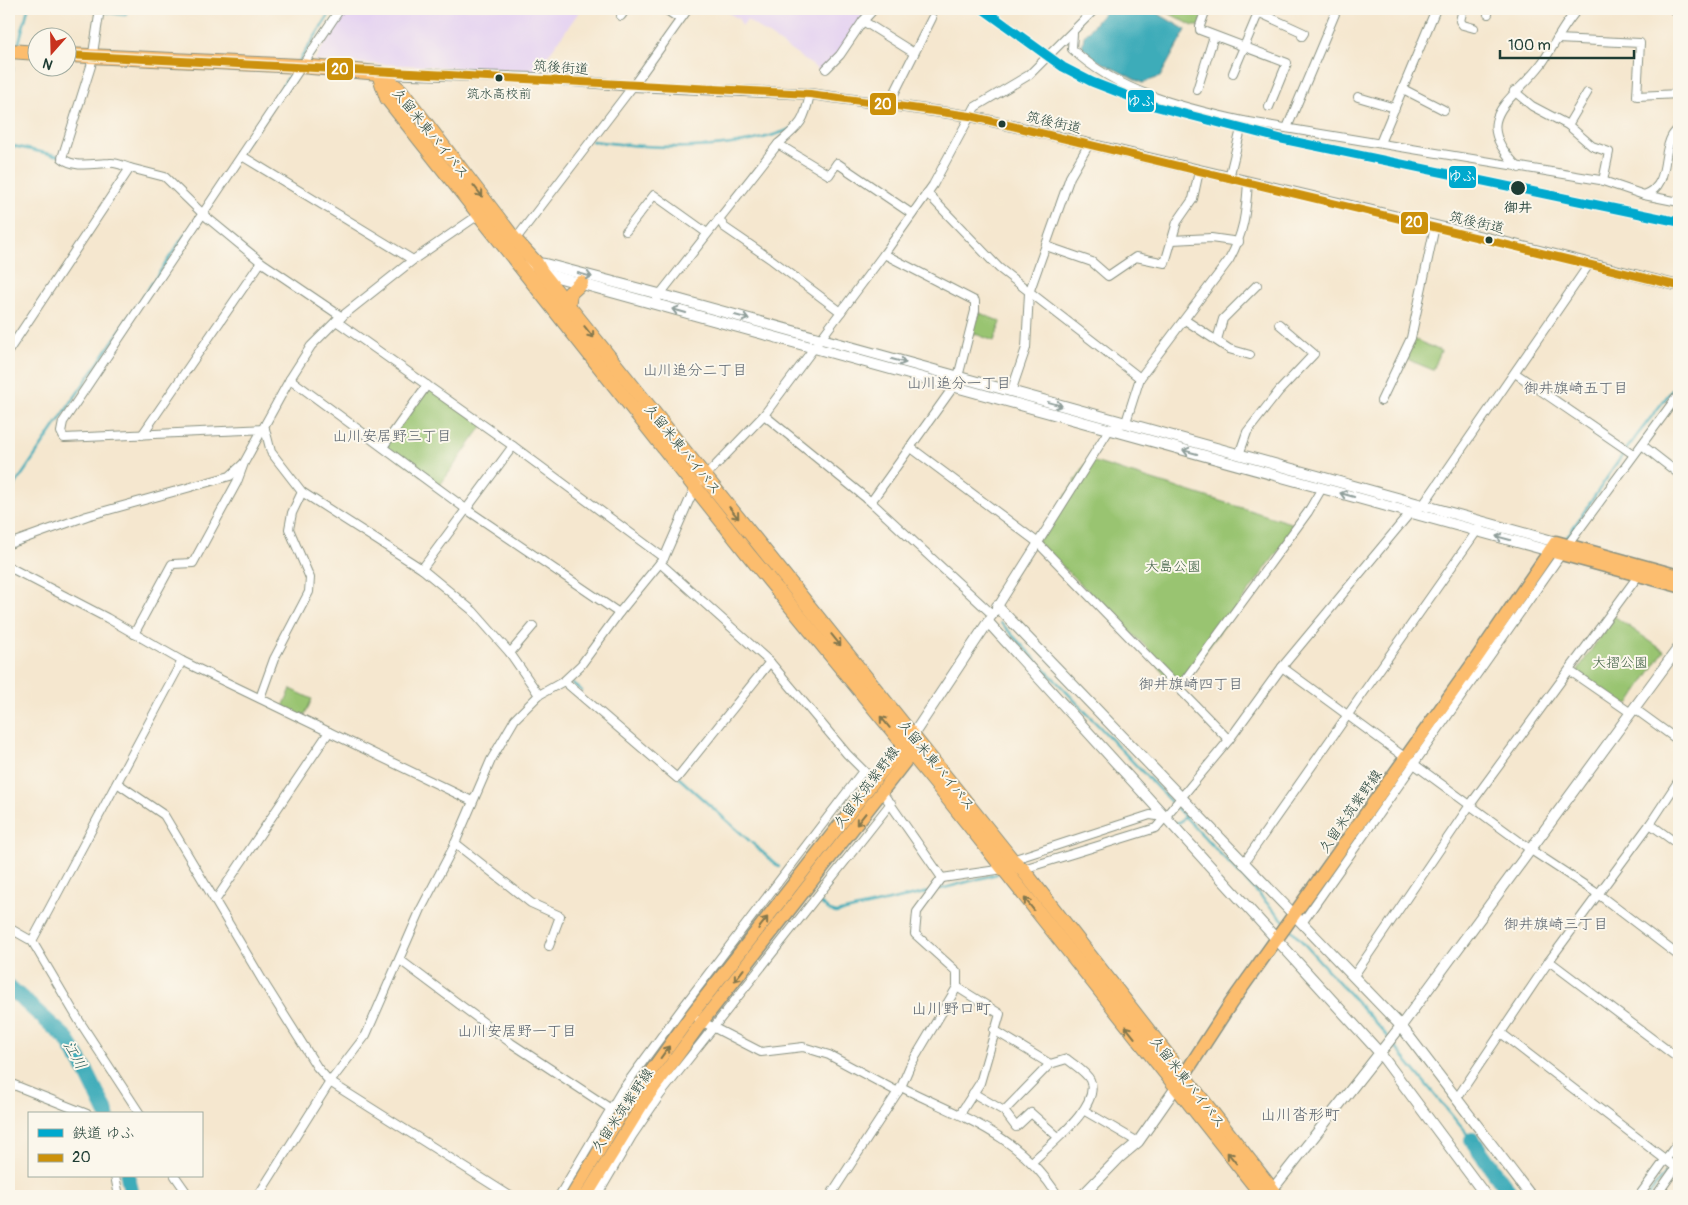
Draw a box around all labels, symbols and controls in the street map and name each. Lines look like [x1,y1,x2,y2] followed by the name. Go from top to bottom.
[28,28,78,78] north arrow
[1500,28,1634,60] scale bar
[1508,36,1551,55] text: 100 m
[40,54,55,73] text: N
[326,57,354,81] line badge: 20
[532,57,589,78] street label: 筑後街道
[331,61,349,78] text: 20
[494,73,504,83] marker: 筑水高校前
[389,85,472,182] street label: 久留米東バイパス
[466,86,532,102] place label: 筑水高校前
[1127,89,1155,113] line badge: ゆふ
[869,92,897,116] line badge: 20
[1127,93,1155,110] text: ゆふ
[874,96,892,113] text: 20
[1025,108,1083,137] street label: 筑後街道
[997,119,1007,129] unlabelled marker
[1448,165,1477,189] line badge: ゆふ
[1448,168,1476,185] text: ゆふ
[1509,179,1527,197] marker: 御井
[472,184,483,197] one-way arrow
[1504,199,1532,216] place label: 御井
[1448,208,1506,237] street label: 筑後街道
[1400,211,1429,235] line badge: 20
[1405,214,1423,231] text: 20
[1484,235,1494,245] unlabelled marker
[577,271,593,280] one-way arrow
[672,305,688,315] one-way arrow
[734,313,750,322] one-way arrow
[583,325,594,338] one-way arrow
[890,356,906,366] one-way arrow
[642,361,748,380] district label: 山川追分二丁目
[906,374,1012,393] district label: 山川追分一丁目
[1523,379,1629,398] district label: 御井旗崎五丁目
[1047,399,1063,409] one-way arrow
[641,401,724,498] street label: 久留米東バイパス
[332,427,452,446] district label: 山川安居野三丁目
[1182,446,1198,456] one-way arrow
[1339,489,1355,499] one-way arrow
[729,506,740,519] one-way arrow
[1496,533,1512,542] one-way arrow
[1145,558,1201,575] park label: 大島公園
[831,633,842,646] one-way arrow
[1592,654,1648,671] park label: 大摺公園
[1138,675,1244,694] district label: 御井旗崎四丁目
[879,716,890,729] one-way arrow
[895,717,978,814] street label: 久留米東バイパス
[830,743,903,832] street label: 久留米筑紫野線
[1315,766,1385,856] street label: 久留米筑紫野線
[856,812,866,826] one-way arrow
[1024,898,1035,911] one-way arrow
[1503,915,1609,934] district label: 御井旗崎三丁目
[758,917,769,930] one-way arrow
[734,968,745,981] one-way arrow
[911,999,991,1019] district label: 山川野口町
[457,1022,577,1041] district label: 山川安居野一丁目
[1125,1026,1136,1039] one-way arrow
[1147,1033,1229,1132] street label: 久留米東バイパス
[59,1038,90,1073] water label: 江川
[660,1045,670,1059] one-way arrow
[588,1065,657,1156] street label: 久留米筑紫野線
[1260,1105,1340,1125] district label: 山川沓形町
[28,1112,202,1178] legend
[72,1124,135,1143] text: 鉄道 ゆふ
[72,1148,91,1167] text: 20
[1226,1152,1237,1165] one-way arrow

